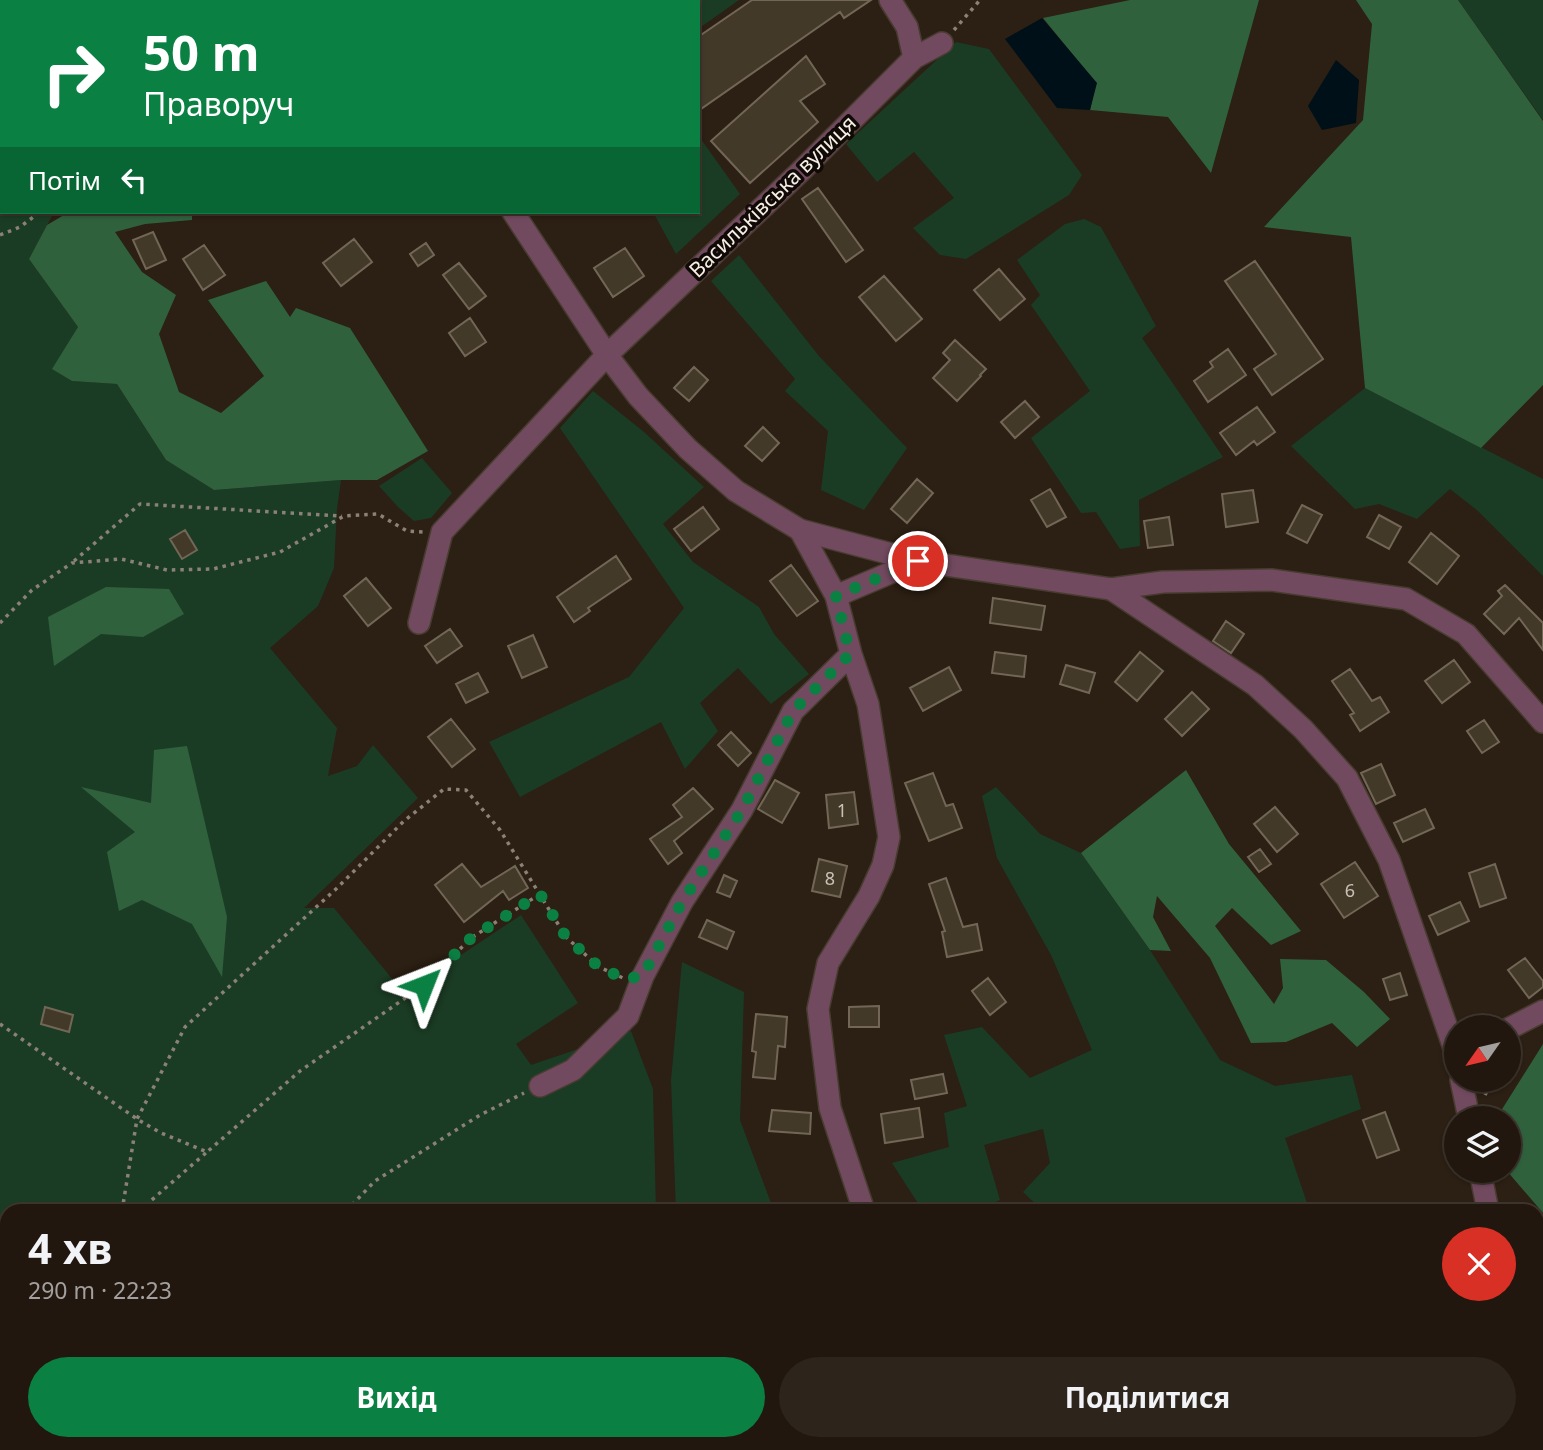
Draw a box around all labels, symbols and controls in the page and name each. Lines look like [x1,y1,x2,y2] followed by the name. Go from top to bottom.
[143,19,260,85] text: 50 m
[28,28,119,119] icon: right
[143,82,294,125] text: Праворуч
[682,109,862,283] street label: Васильківська вулиця
[115,161,153,199] icon: left
[28,162,101,198] text: Потім
[888,531,948,591] pin
[899,542,937,580] icon: arrive
[837,798,847,822] house number: 1
[825,866,835,890] house number: 8
[1345,878,1355,902] house number: 6
[387,948,461,1022] position arrow
[1444,1015,1521,1092] north arrow
[1444,1015,1521,1183] map controls
[1444,1106,1521,1183] button: layers
[28,1219,112,1276] text: 4 хв
[1442,1227,1516,1301] button: close
[28,1274,172,1306] text: 290 m · 22:23
[28,1357,765,1437] button: Вихід
[779,1357,1516,1437] button: Поділитися

